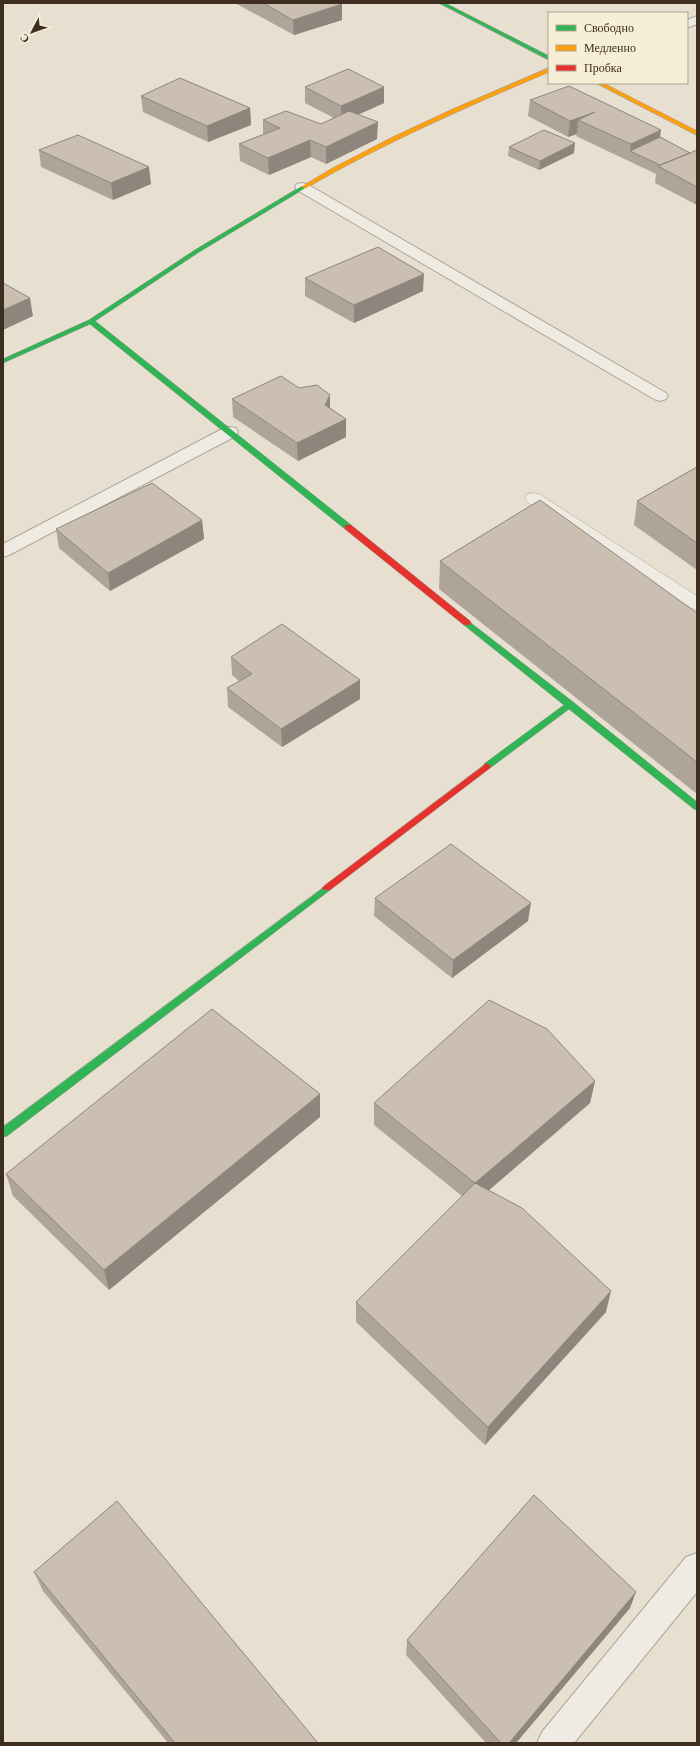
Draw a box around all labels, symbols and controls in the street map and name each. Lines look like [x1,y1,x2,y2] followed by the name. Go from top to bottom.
[12,12,52,52] north arrow
[548,12,688,84] legend
[584,20,634,35] text: Свободно
[17,31,32,46] text: С
[584,40,636,55] text: Медленно
[584,60,622,75] text: Пробка

